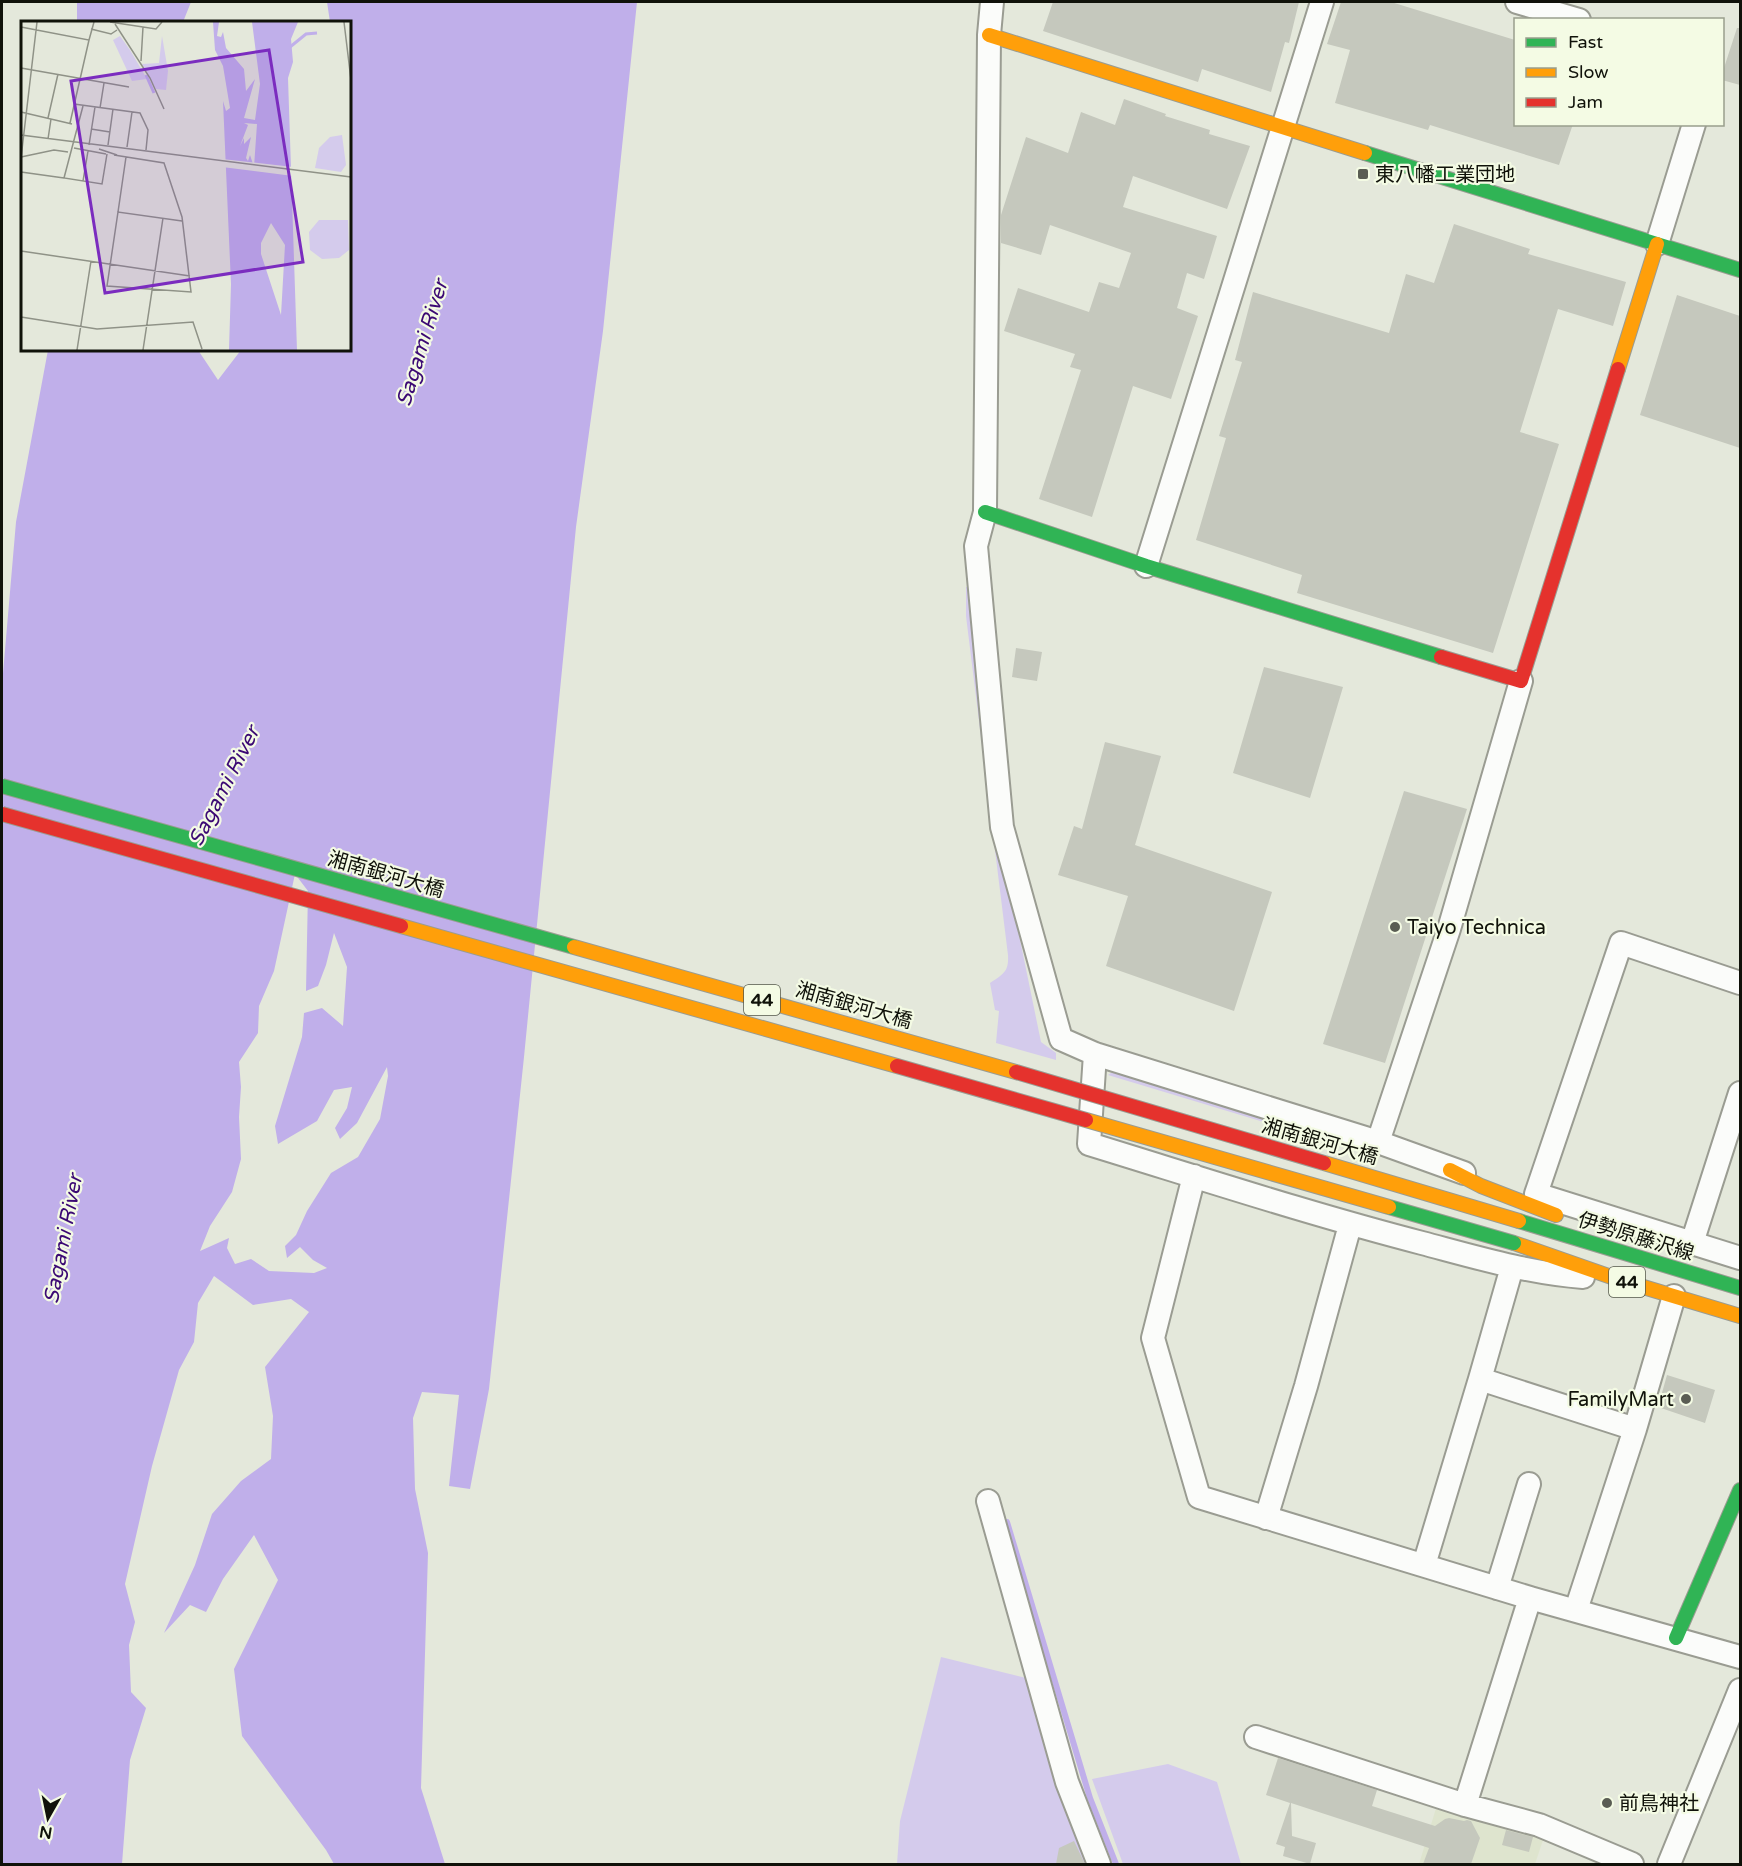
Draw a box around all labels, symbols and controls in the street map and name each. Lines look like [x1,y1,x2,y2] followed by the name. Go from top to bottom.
[1514,18,1724,126] legend
[21,21,351,351] inset map
[1568,31,1603,53] text: Fast
[1568,61,1609,83] text: Slow
[1568,91,1603,113] text: Jam
[1375,163,1515,187] place label: 東八幡工業団地
[1356,167,1370,181] marker: 東八幡工業団地
[391,274,454,409] water label: Sagami River
[184,720,267,850] water label: Sagami River
[325,847,447,903] street label: 湘南銀河大橋
[1407,916,1546,940] place label: Taiyo Technica
[1388,920,1402,934] marker: Taiyo Technica
[793,978,915,1034] street label: 湘南銀河大橋
[744,985,780,1015] road number: 44
[1259,1114,1381,1170] street label: 湘南銀河大橋
[39,1170,89,1306] water label: Sagami River
[1575,1208,1697,1266] street label: 伊勢原藤沢線
[1609,1267,1645,1297] road number: 44
[1567,1388,1674,1412] place label: FamilyMart
[1679,1392,1693,1406] marker: FamilyMart
[18,1788,78,1848] north arrow
[1619,1792,1699,1816] place label: 前鳥神社
[1600,1796,1614,1810] marker: 前鳥神社
[38,1821,54,1843] text: N

